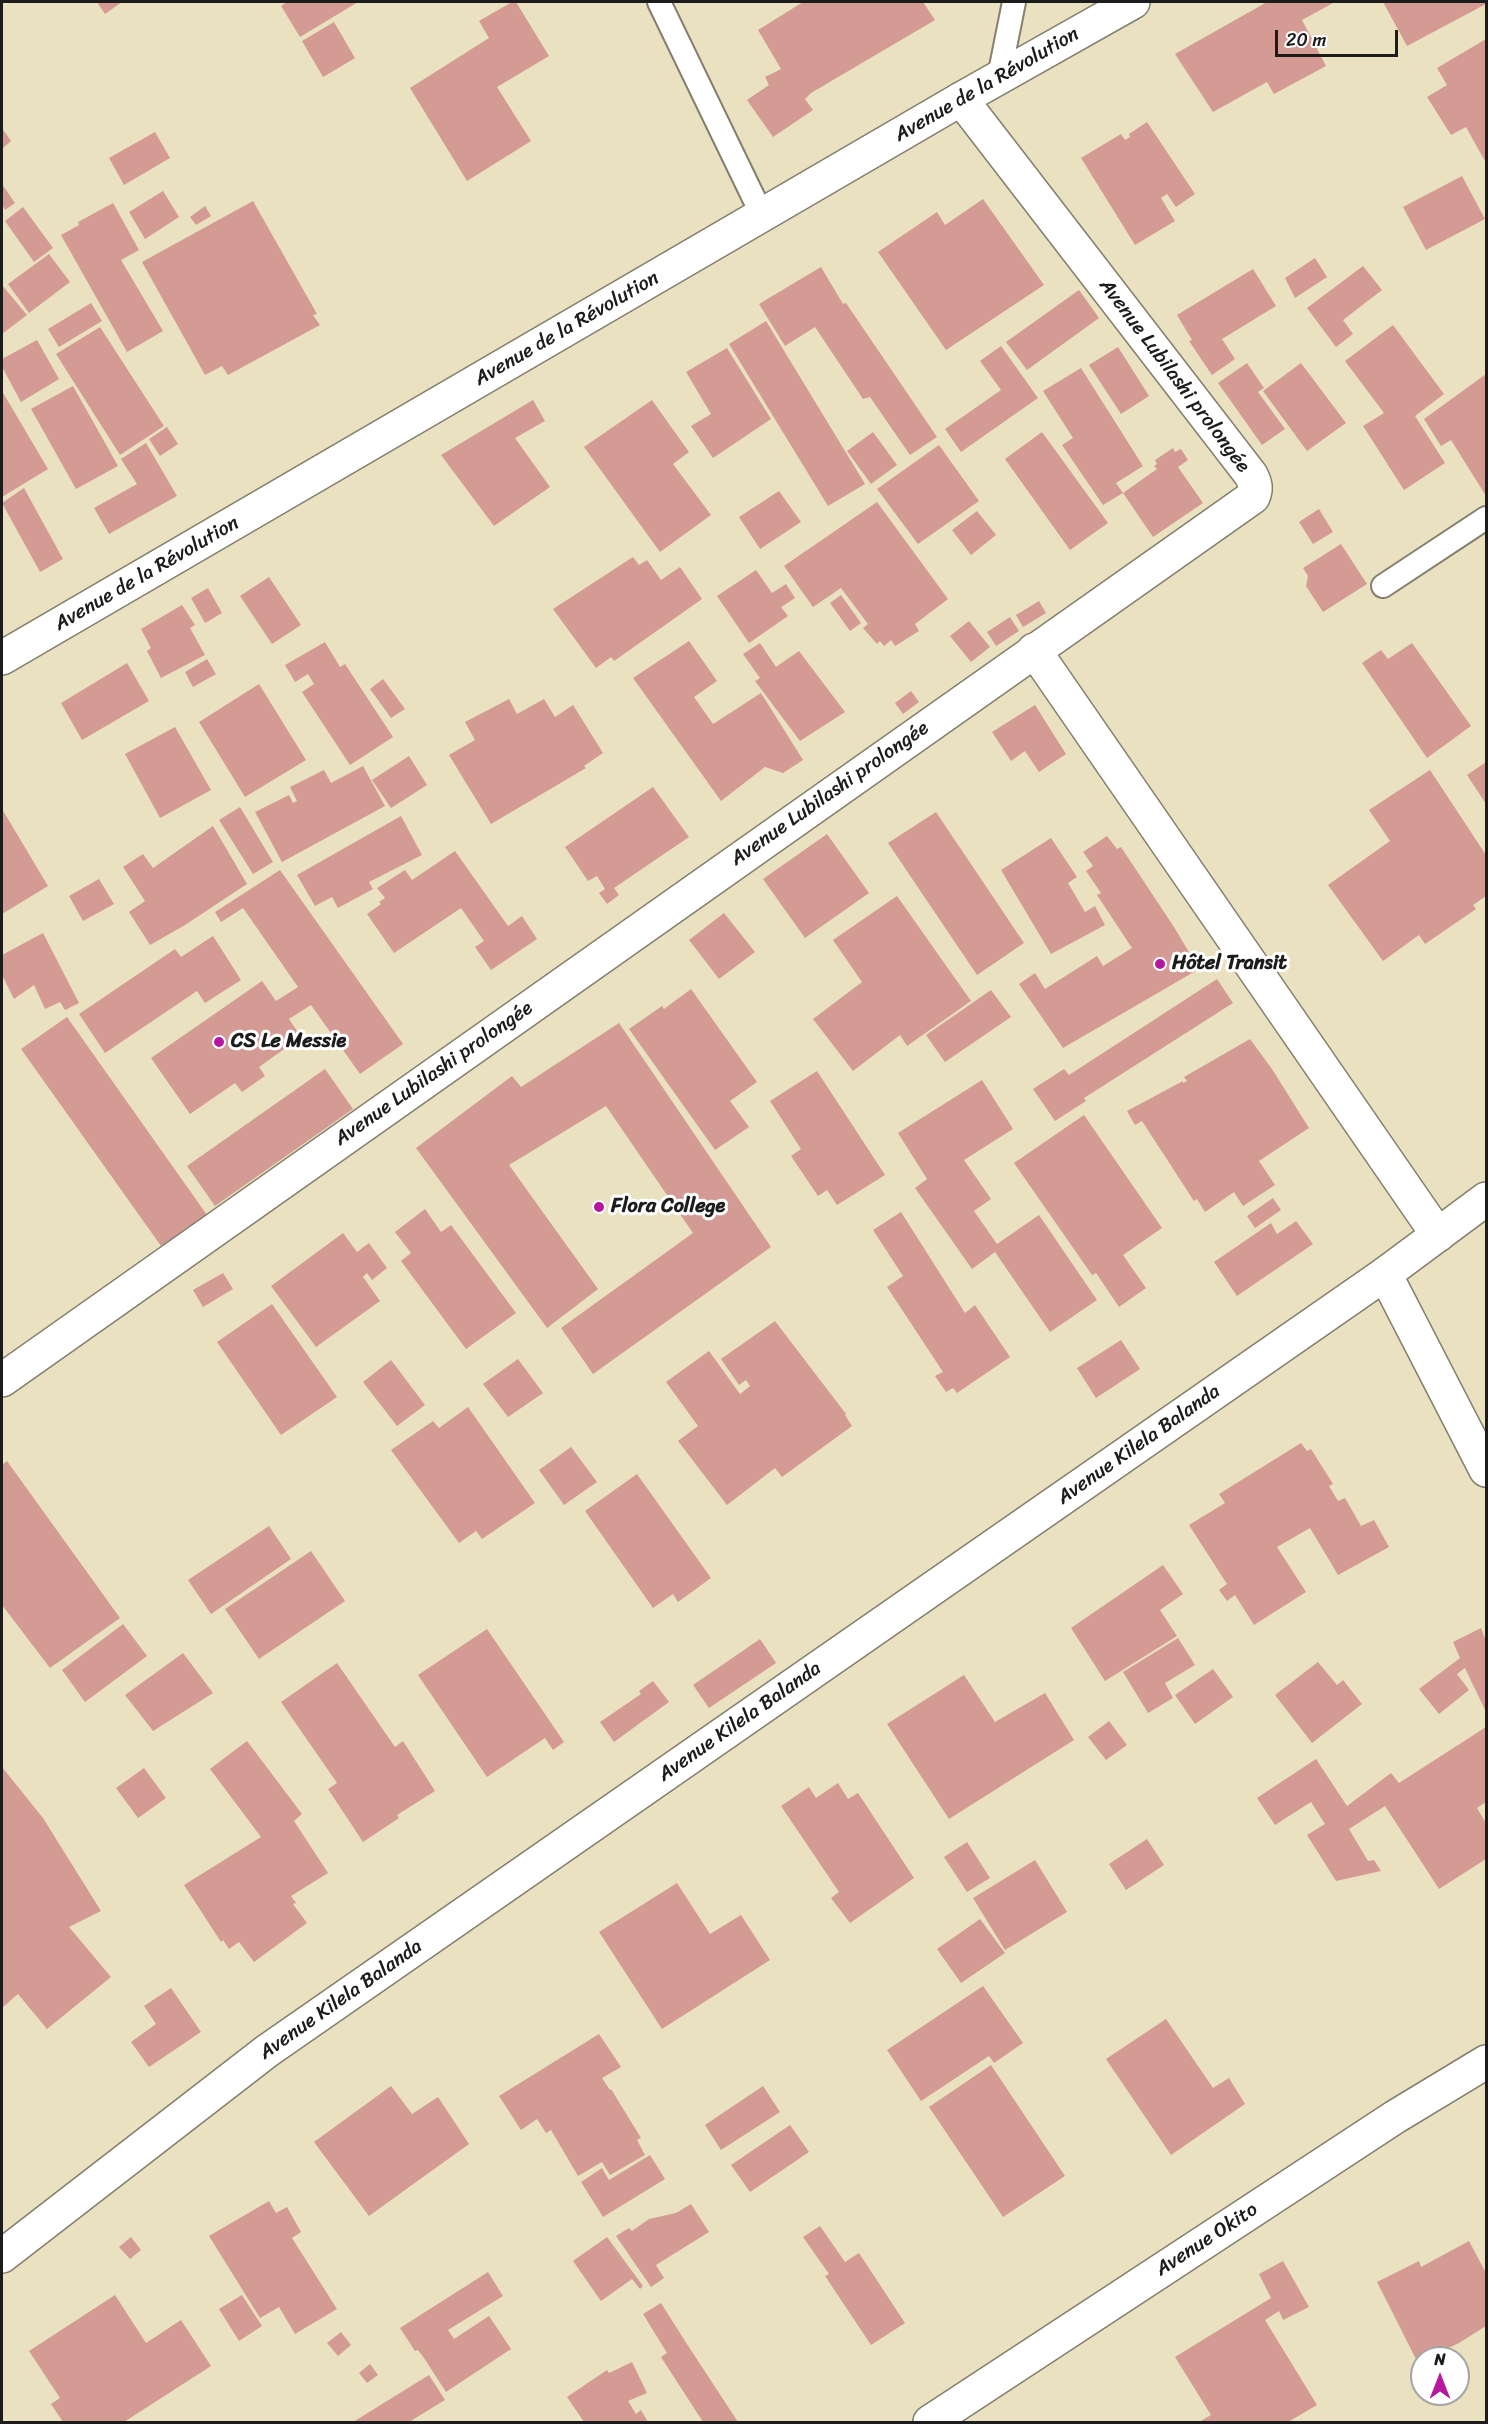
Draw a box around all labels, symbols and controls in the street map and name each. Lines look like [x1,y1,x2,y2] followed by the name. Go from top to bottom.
[1278,18,1401,56] scale bar
[891,22,1083,148] street label: Avenue de la Révolution
[1286,24,1326,56] text: 20 m
[471,266,663,392] street label: Avenue de la Révolution
[1093,274,1255,478] street label: Avenue Lubilashi prolongée
[51,511,243,637] street label: Avenue de la Révolution
[726,716,934,872] street label: Avenue Lubilashi prolongée
[1172,952,1287,976] place label: Hôtel Transit
[1153,957,1167,971] marker: Hôtel Transit
[330,996,538,1152] street label: Avenue Lubilashi prolongée
[231,1030,346,1054] place label: CS Le Messie
[212,1035,226,1049] marker: CS Le Messie
[611,1195,725,1219] place label: Flora College
[592,1200,606,1214] marker: Flora College
[1053,1380,1225,1510] street label: Avenue Kilela Balanda
[654,1657,826,1787] street label: Avenue Kilela Balanda
[255,1935,427,2065] street label: Avenue Kilela Balanda
[1151,2198,1263,2282] street label: Avenue Okito
[1434,2345,1446,2374] text: N
[1410,2346,1470,2406] north arrow

